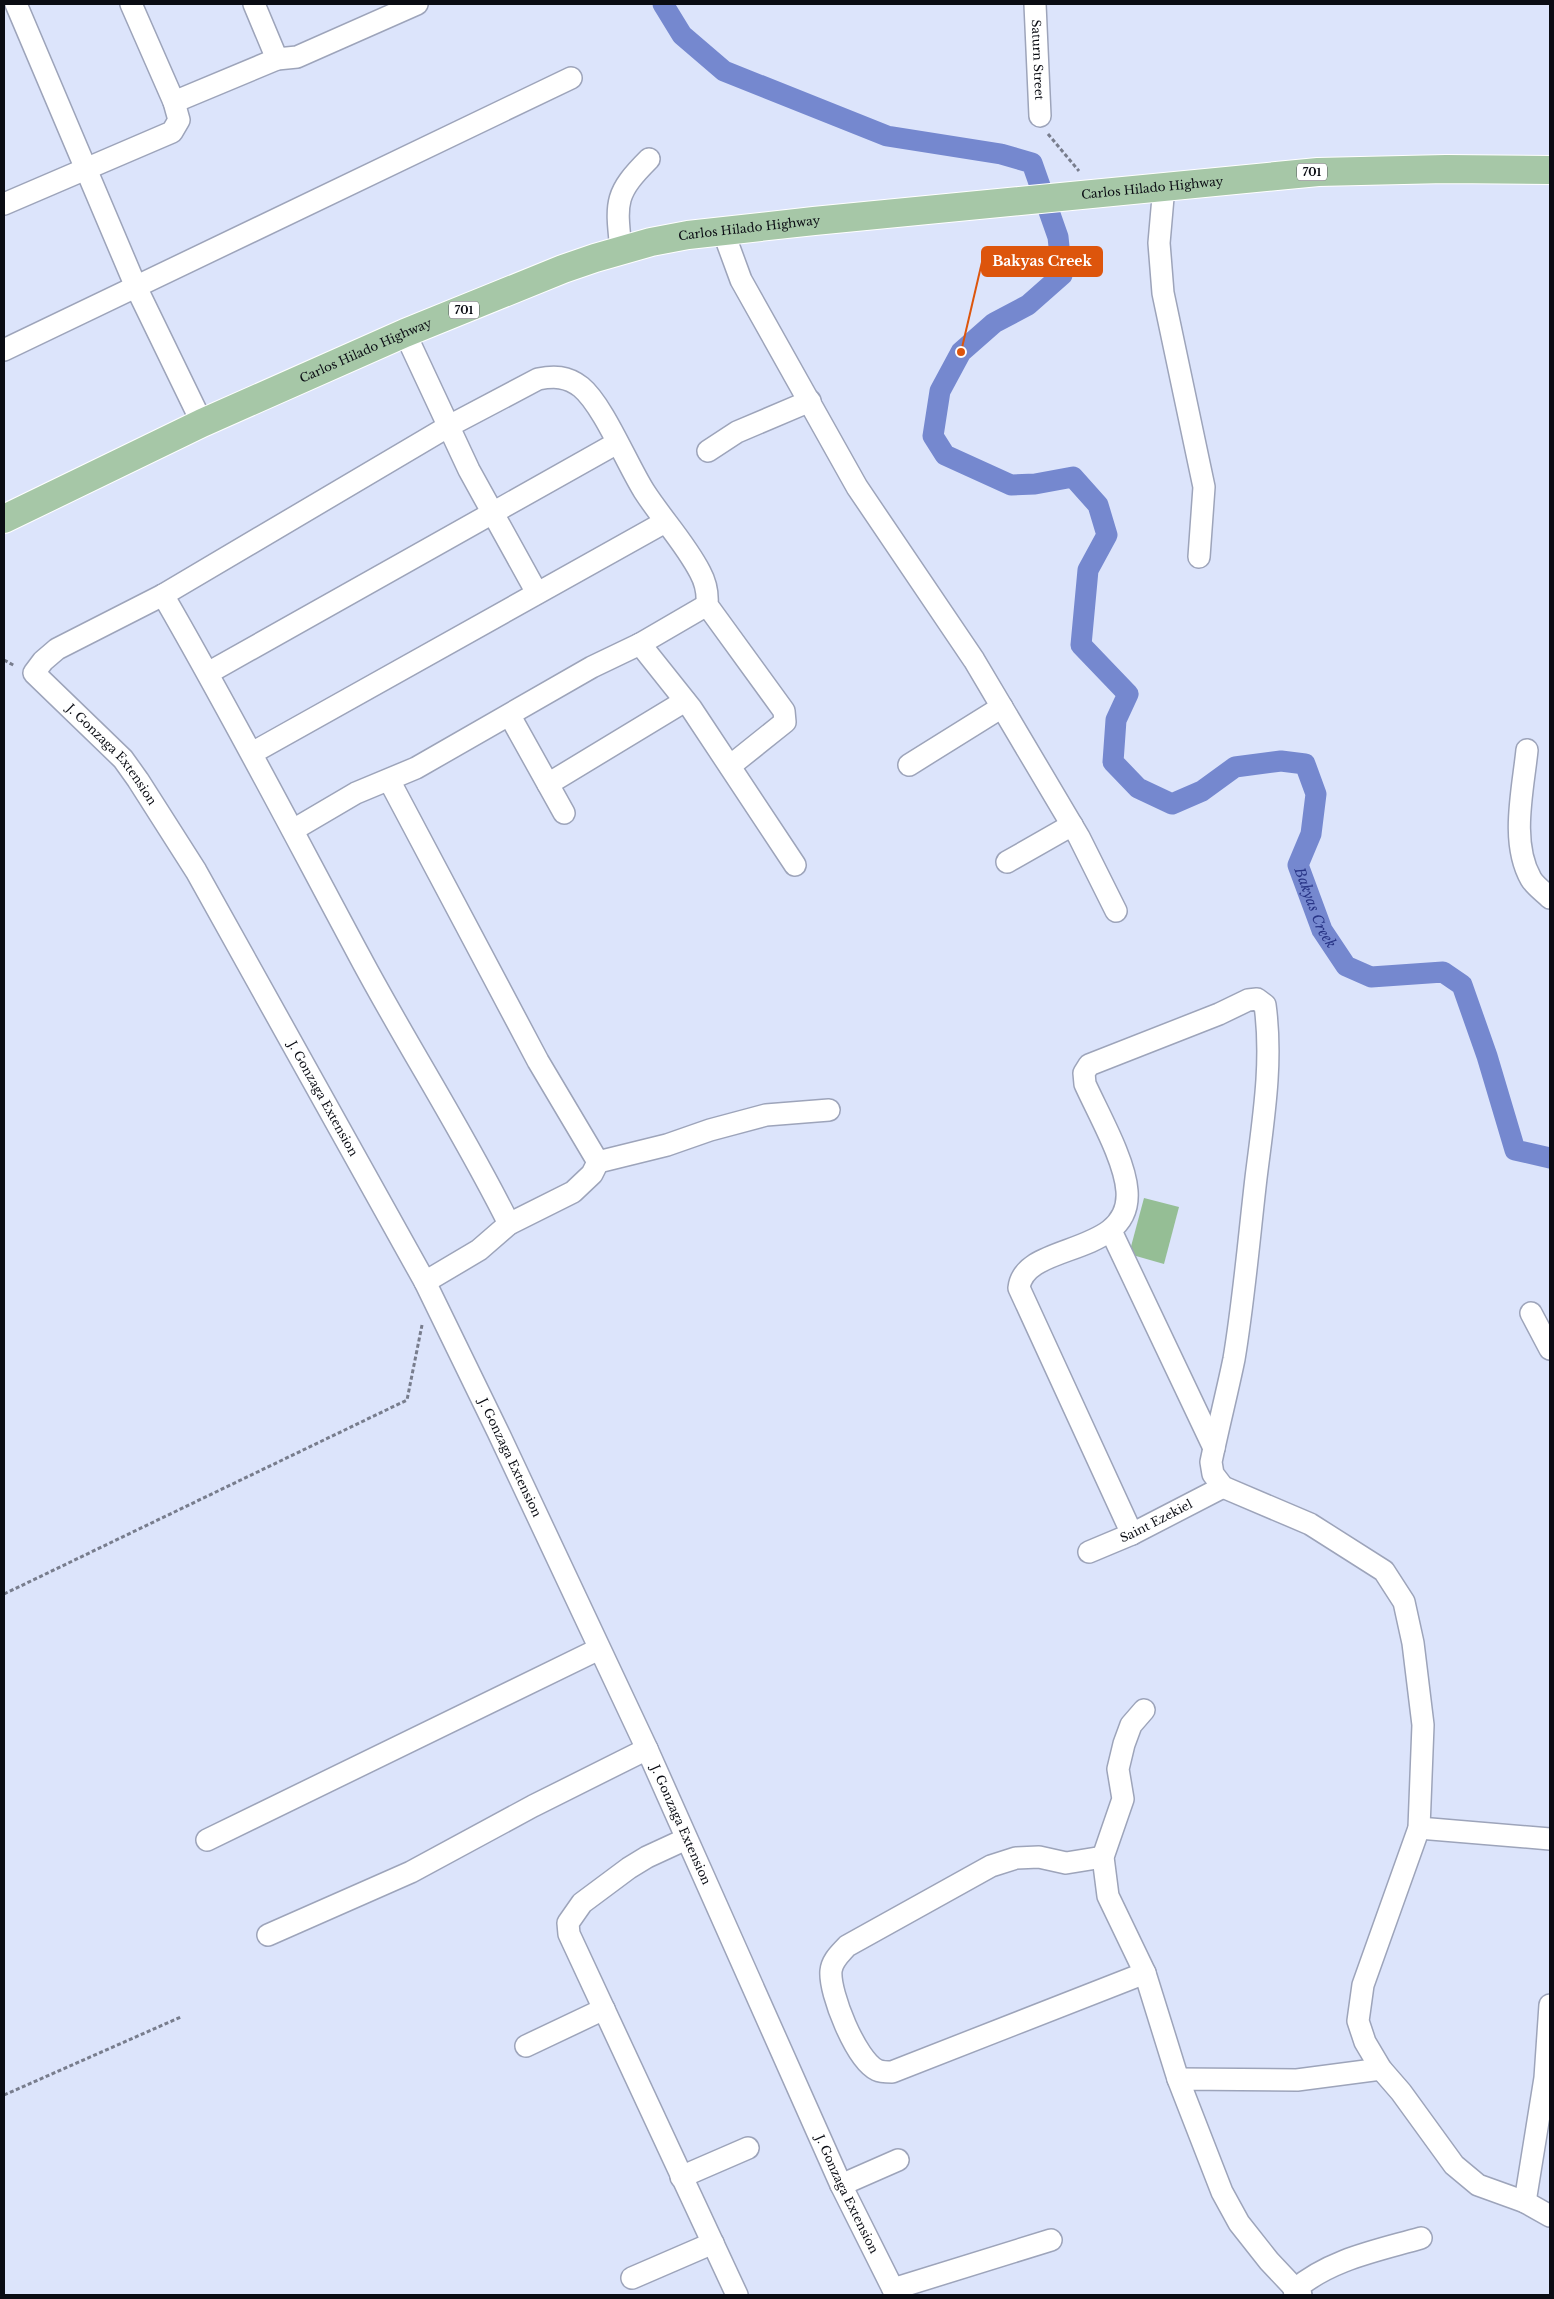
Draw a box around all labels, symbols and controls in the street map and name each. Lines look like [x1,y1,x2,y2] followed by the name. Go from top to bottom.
[1029,19,1047,101] street label: Saturn Street
[1297,163,1327,180] road number: 701
[1081,173,1224,202] street label: Carlos Hilado Highway
[677,212,821,244] street label: Carlos Hilado Highway
[982,247,1102,276] callout: Bakyas Creek
[992,252,1093,270] text: Bakyas Creek
[449,302,479,318] road number: 701
[297,315,434,386] street label: Carlos Hilado Highway
[62,699,160,808] street label: J. Gonzaga Extension
[1290,864,1340,951] water label: Bakyas Creek
[284,1036,361,1159] street label: J. Gonzaga Extension
[475,1394,545,1519] street label: J. Gonzaga Extension
[1118,1496,1195,1545] street label: Saint Ezekiel
[647,1760,714,1887] street label: J. Gonzaga Extension
[812,2130,882,2256] street label: J. Gonzaga Extension

